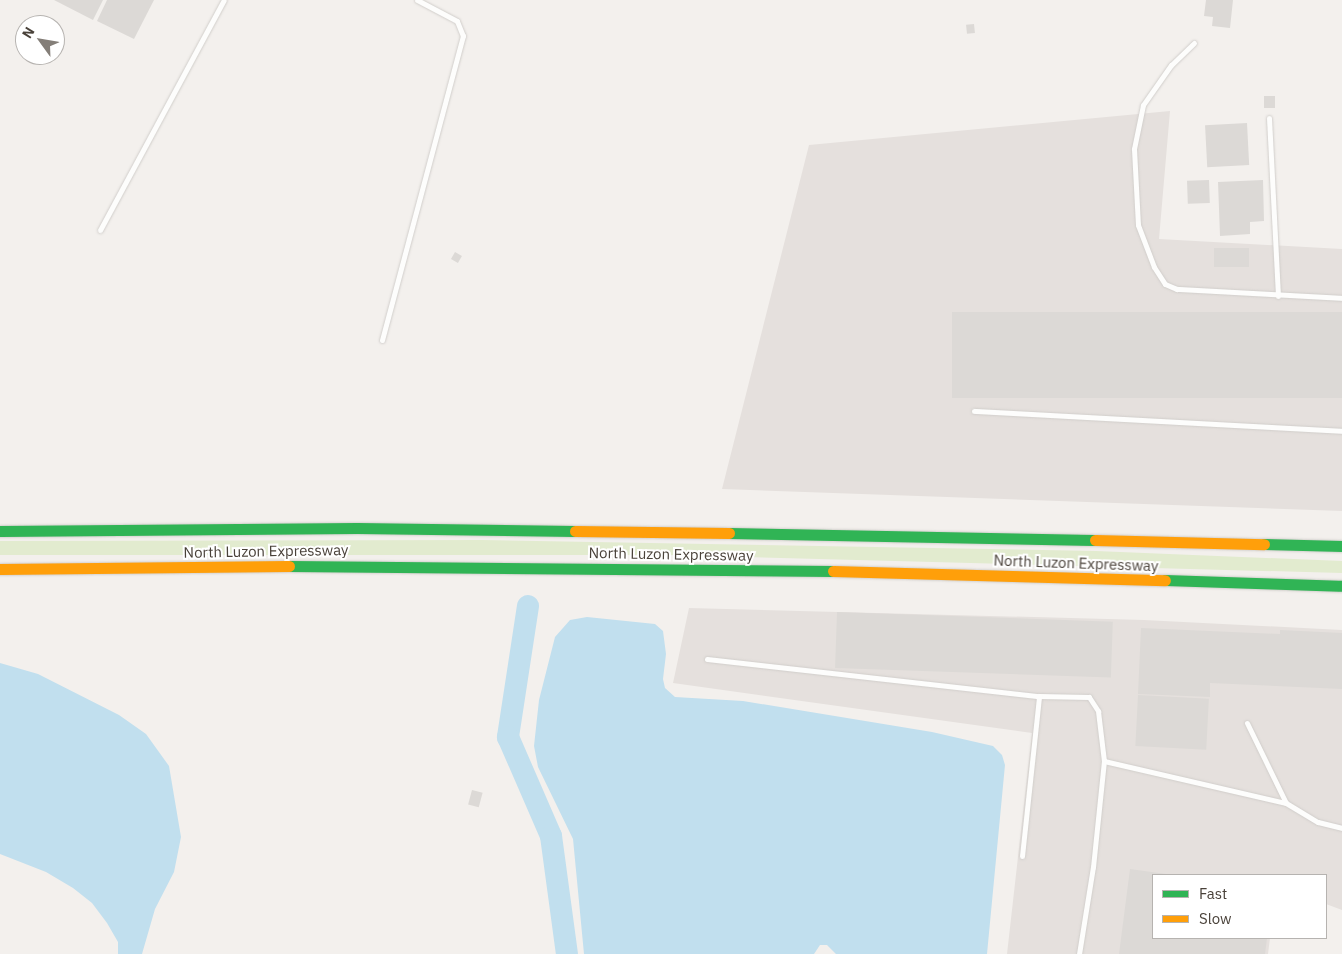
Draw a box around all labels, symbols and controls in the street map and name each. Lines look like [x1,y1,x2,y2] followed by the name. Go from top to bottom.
[15,15,65,65] north arrow
[18,24,38,42] text: N
[183,541,349,561] street label: North Luzon Expressway
[588,544,754,564] street label: North Luzon Expressway
[993,551,1159,575] street label: North Luzon Expressway
[1152,874,1327,939] legend
[1199,884,1227,903] text: Fast
[1199,909,1232,928] text: Slow

